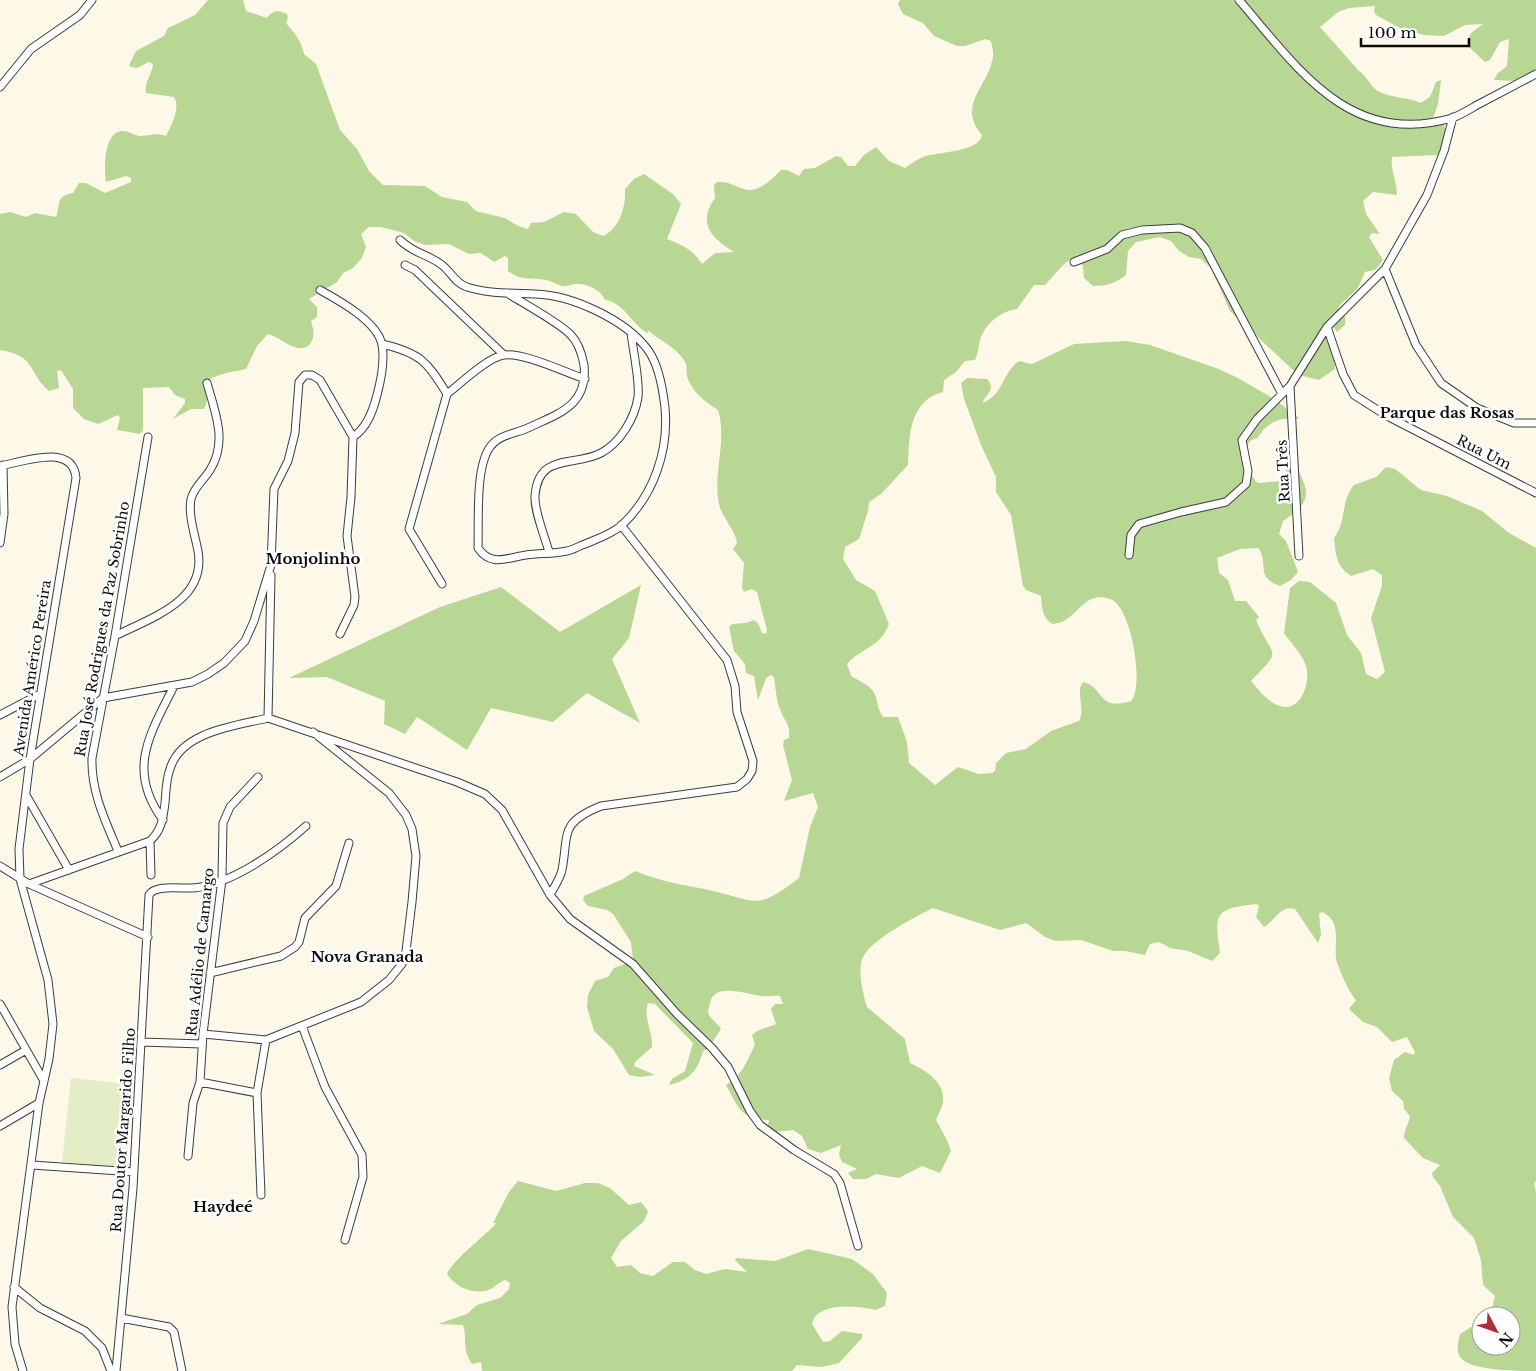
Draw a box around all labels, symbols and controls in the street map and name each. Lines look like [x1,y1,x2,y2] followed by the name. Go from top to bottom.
[1361,15,1468,47] scale bar
[1368,23,1417,42] text: 100 m
[1380,403,1514,422] district label: Parque das Rosas
[1454,431,1514,473] street label: Rua Um
[1272,439,1294,503] street label: Rua Três
[71,500,133,758] street label: Rua José Rodrigues da Paz Sobrinho
[266,549,360,568] district label: Monjolinho
[9,578,55,758] street label: Avenida Américo Pereira
[182,867,218,1037] street label: Rua Adélio de Camargo
[311,947,424,966] district label: Nova Granada
[107,1027,139,1233] street label: Rua Doutor Margarido Filho
[193,1197,253,1216] district label: Haydeé
[1471,1306,1521,1356] north arrow
[1495,1329,1517,1350] text: N

